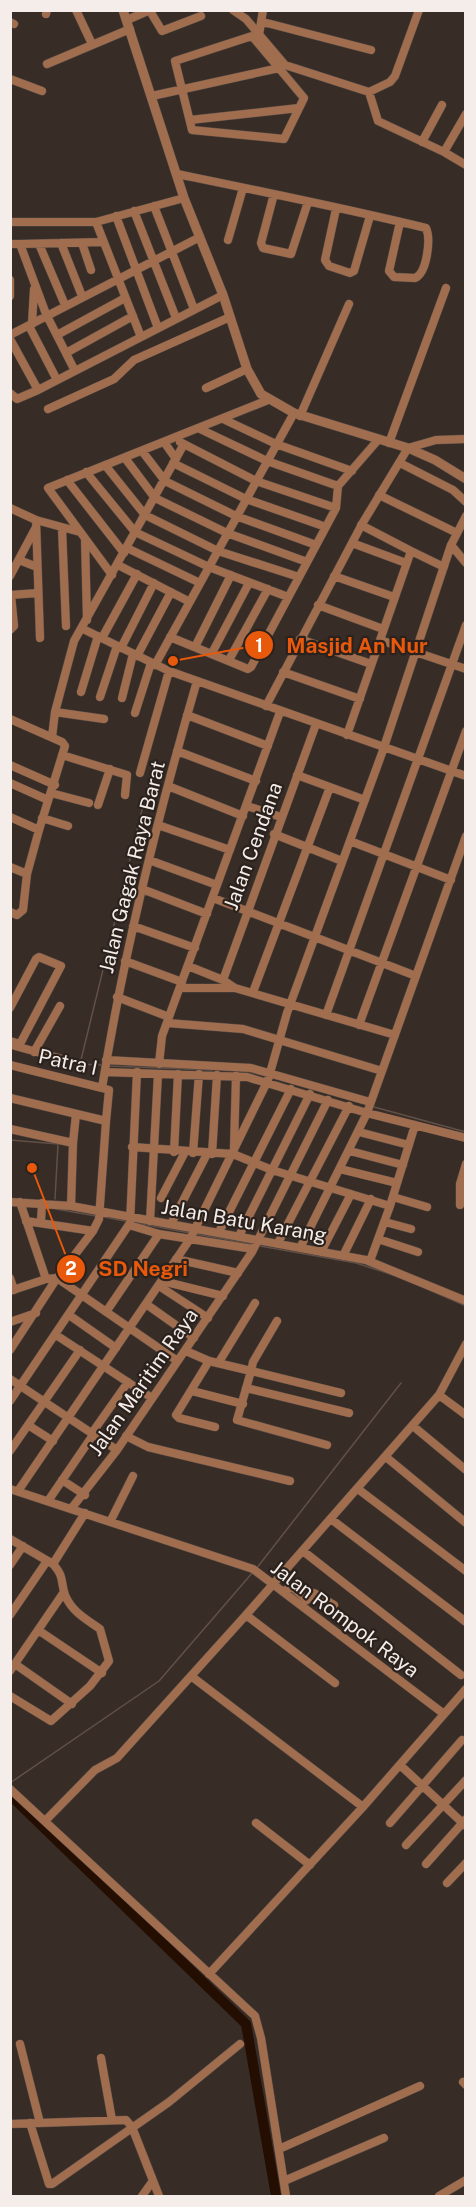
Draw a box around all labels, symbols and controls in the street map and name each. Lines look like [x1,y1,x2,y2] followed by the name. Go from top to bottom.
[244,626,439,665] callout: Masjid An Nur
[286,633,428,658] text: Masjid An Nur
[255,635,263,656] text: 1
[94,758,170,976] street label: Jalan Gagak Raya Barat
[219,779,287,913] street label: Jalan Cendana
[36,1044,100,1080] street label: Patra I
[159,1195,329,1247] street label: Jalan Batu Karang
[56,1250,200,1289] callout: SD Negri
[98,1256,188,1281] text: SD Negri
[65,1258,77,1279] text: 2
[83,1304,203,1460] street label: Jalan Maritim Raya
[266,1556,424,1682] street label: Jalan Rompok Raya

